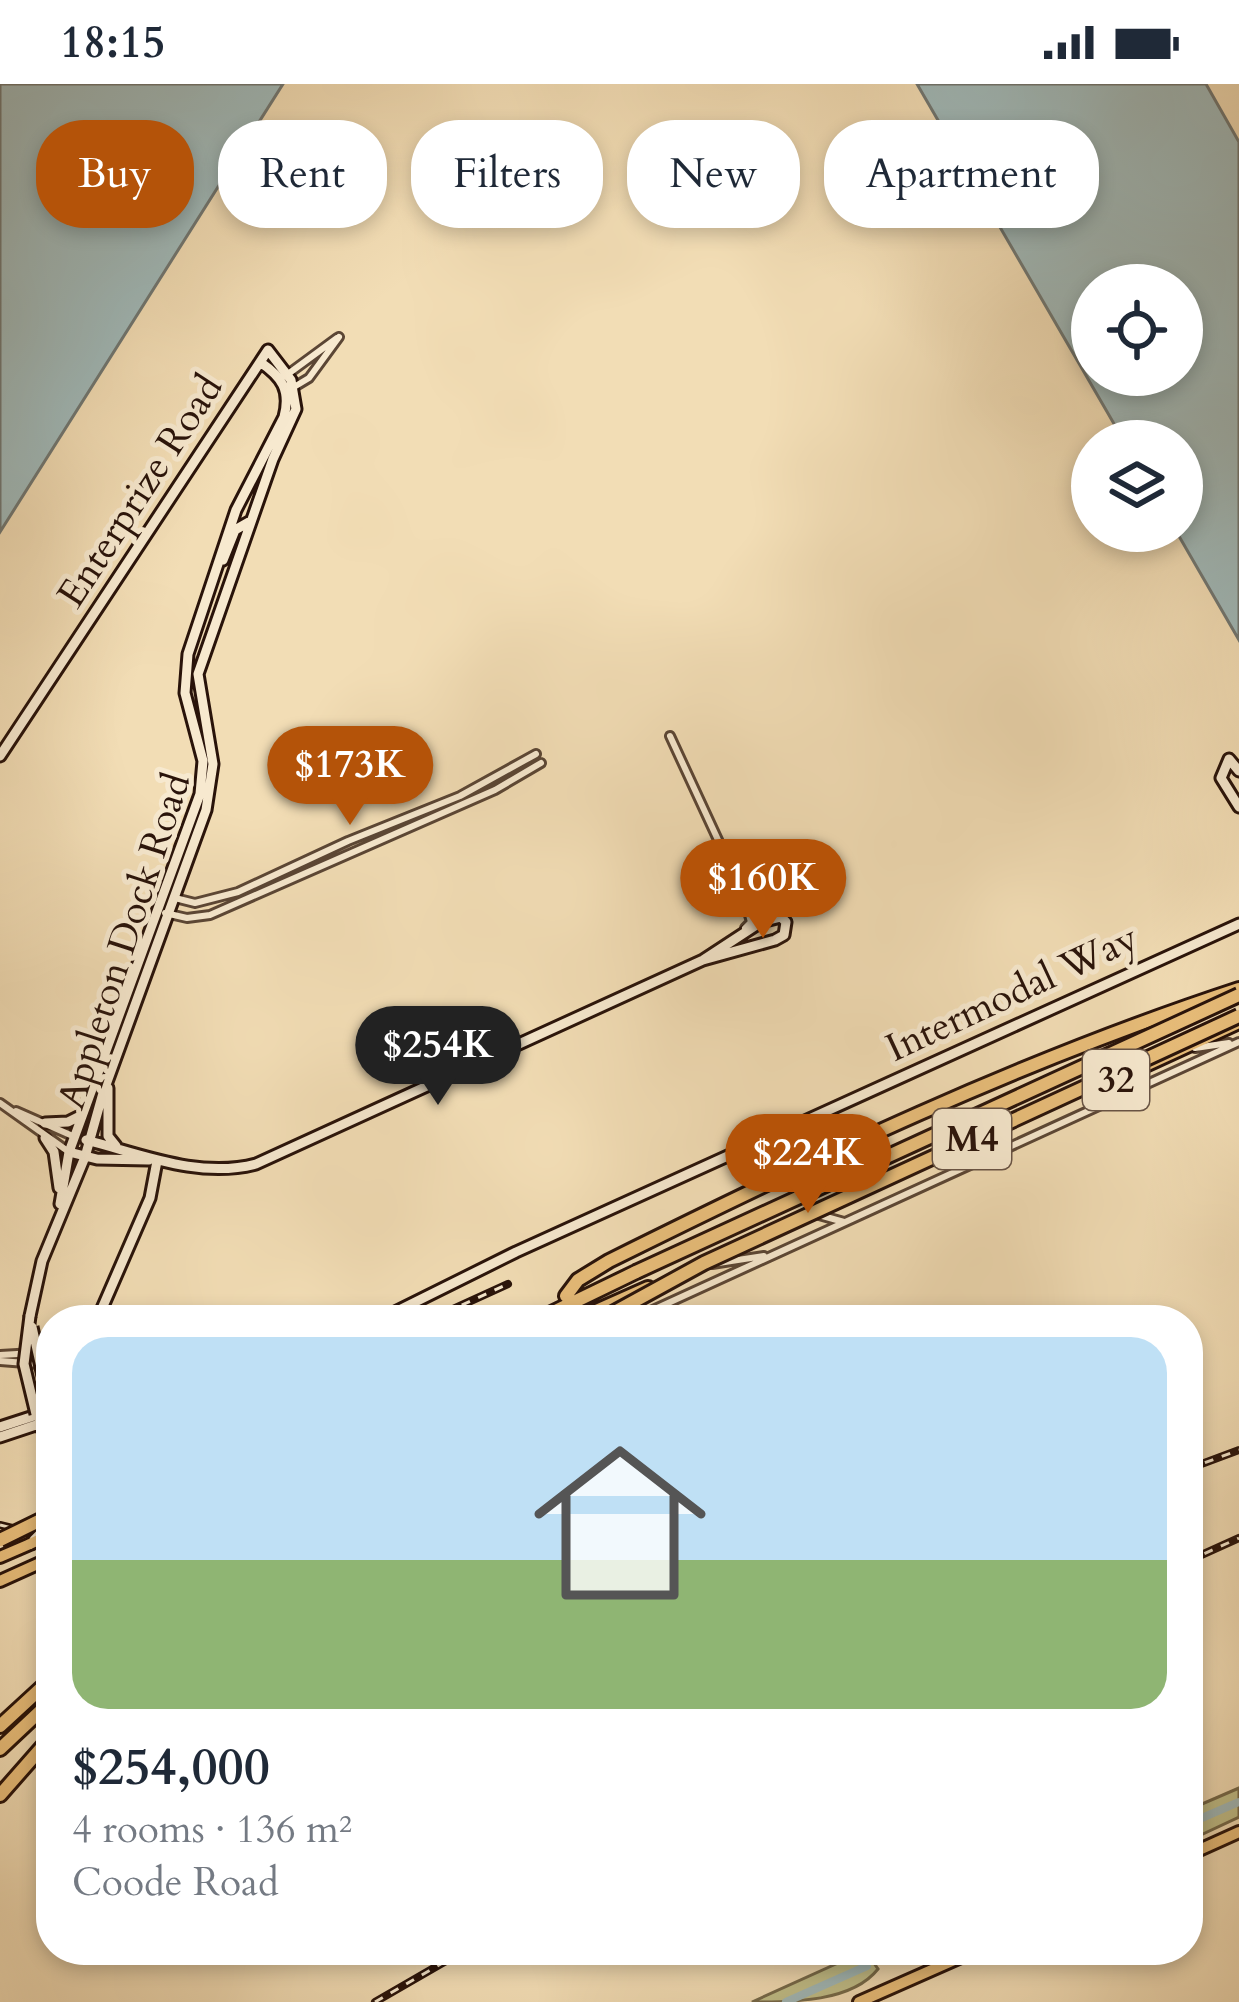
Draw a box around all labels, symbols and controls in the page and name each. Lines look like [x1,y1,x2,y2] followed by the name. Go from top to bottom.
[60,12,165,73] text: 18:15
[36,120,194,228] chip: Buy
[218,120,387,228] chip: Rent
[411,120,603,228] chip: Filters
[627,120,800,228] chip: New
[824,120,1099,228] chip: Apartment
[1071,264,1203,552] map controls
[1071,264,1203,396] button: locate
[45,364,235,618] street label: Enterprize Road
[1071,420,1203,552] button: layers
[266,726,434,828] pin: $173K
[294,738,406,791] text: $173K
[45,766,203,1116] street label: Appleton Dock Road
[679,839,847,941] pin: $160K
[707,851,819,904] text: $160K
[877,911,1147,1075] street label: Intermodal Way
[354,1006,522,1108] pin: $254K
[382,1018,494,1071] text: $254K
[1083,1050,1149,1110] road number: 32
[933,1109,1011,1169] road number: M4
[724,1114,892,1216] pin: $224K
[752,1126,864,1179] text: $224K
[512,1415,728,1631] icon: home
[72,1733,270,1803] text: $254,000
[72,1803,352,1856] text: 4 rooms · 136 m²
[72,1856,279,1909] text: Coode Road

